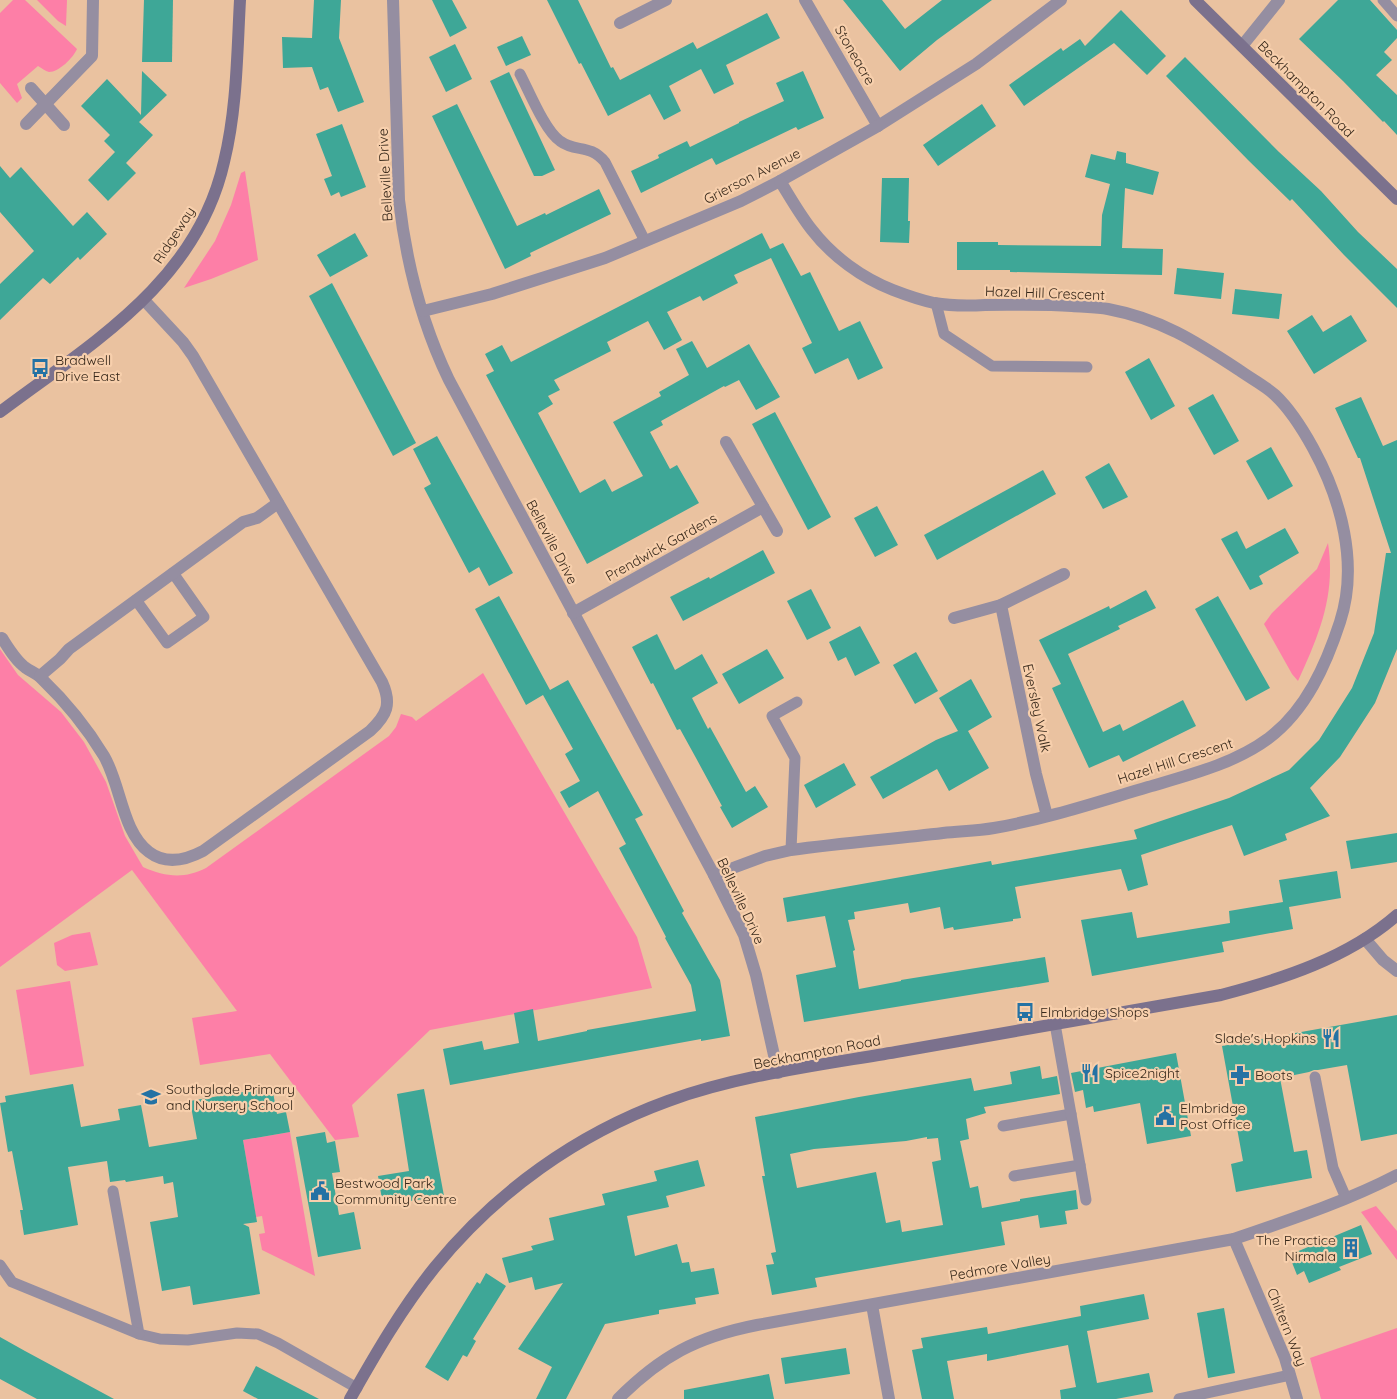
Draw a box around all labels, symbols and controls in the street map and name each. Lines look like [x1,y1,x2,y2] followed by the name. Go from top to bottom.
[831,22,879,88] street label: Stoneacre
[1254,37,1358,141] street label: Beckhampton Road
[374,128,396,222] street label: Belleville Drive
[701,144,803,208] street label: Grierson Avenue
[149,203,199,267] street label: Ridgeway
[985,282,1106,304] street label: Hazel Hill Crescent
[55,351,121,385] place label: Bradwell Drive East
[29,357,51,379] bus stop icon: Bradwell Drive East
[522,497,582,587] street label: Belleville Drive
[602,509,720,585] street label: Prendwick Gardens
[1019,662,1055,754] street label: Eversley Walk
[1115,734,1235,788] street label: Hazel Hill Crescent
[713,855,769,947] street label: Belleville Drive
[1014,1001,1036,1023] bus stop icon: Elmbridge Shops
[1040,1003,1149,1021] place label: Elmbridge Shops
[1320,1027,1342,1049] restaurant icon: Slade's Hopkins
[1215,1029,1316,1047] place label: Slade's Hopkins
[752,1031,882,1073] street label: Beckhampton Road
[1079,1062,1101,1084] restaurant icon: Spice2night
[1105,1064,1180,1082] place label: Spice2night
[1229,1064,1251,1086] pharmacy icon: Boots
[1255,1066,1293,1084] place label: Boots
[166,1080,295,1114] place label: Southglade Primary and Nursery School
[140,1086,162,1108] school or university icon: Southglade Primary and Nursery School
[1180,1099,1251,1133] place label: Elmbridge Post Office
[1154,1105,1176,1127] public building icon: Elmbridge Post Office
[335,1174,457,1208] place label: Bestwood Park Community Centre
[309,1180,331,1202] public building icon: Bestwood Park Community Centre
[1256,1231,1336,1265] place label: The Practice Nirmala
[1340,1237,1362,1259] building icon: The Practice Nirmala
[948,1249,1052,1285] street label: Pedmore Valley
[1263,1285,1311,1369] street label: Chiltern Way

